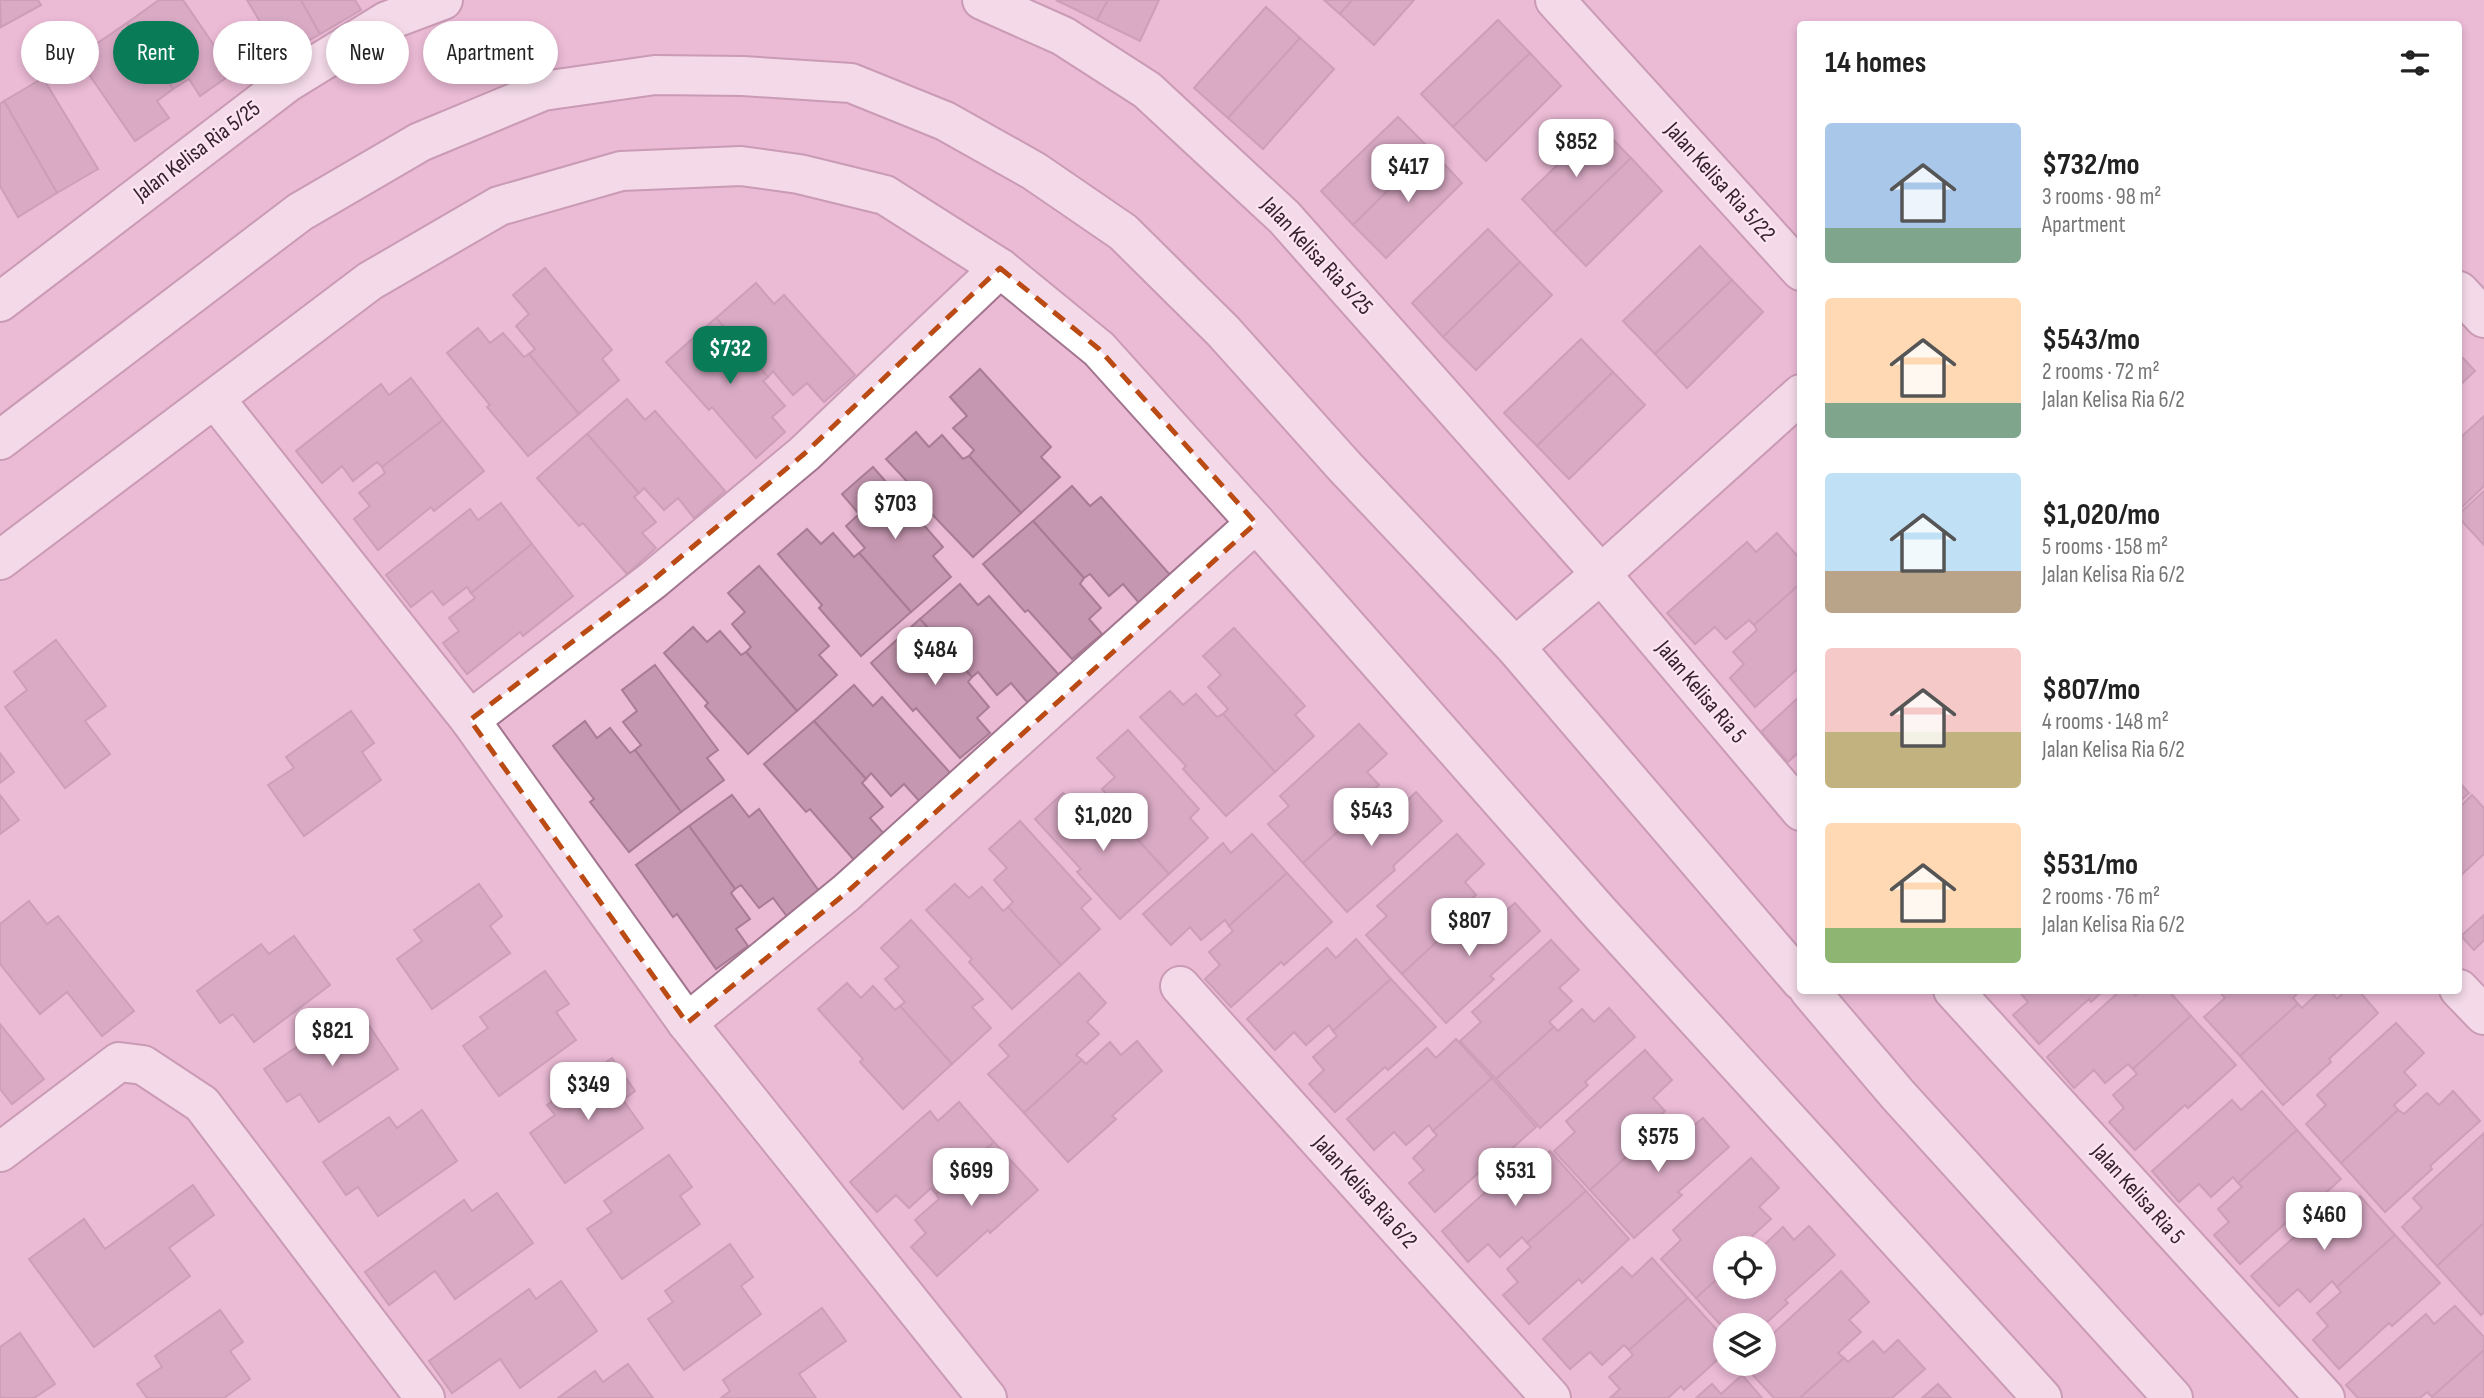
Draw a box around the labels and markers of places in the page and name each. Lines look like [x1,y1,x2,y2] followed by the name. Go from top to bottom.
[1535,120,1617,179] pin: $852
[1367,144,1449,204] pin: $417
[689,326,771,386] pin: $732
[854,482,936,541] pin: $703
[894,628,976,687] pin: $484
[1330,788,1412,848] pin: $543
[1046,794,1160,853] pin: $1,020
[1428,898,1510,958] pin: $807
[291,1009,373,1068] pin: $821
[547,1062,629,1122] pin: $349
[1617,1114,1699,1174] pin: $575
[930,1148,1012,1208] pin: $699
[1474,1148,1556,1208] pin: $531
[2283,1192,2365,1252] pin: $460

